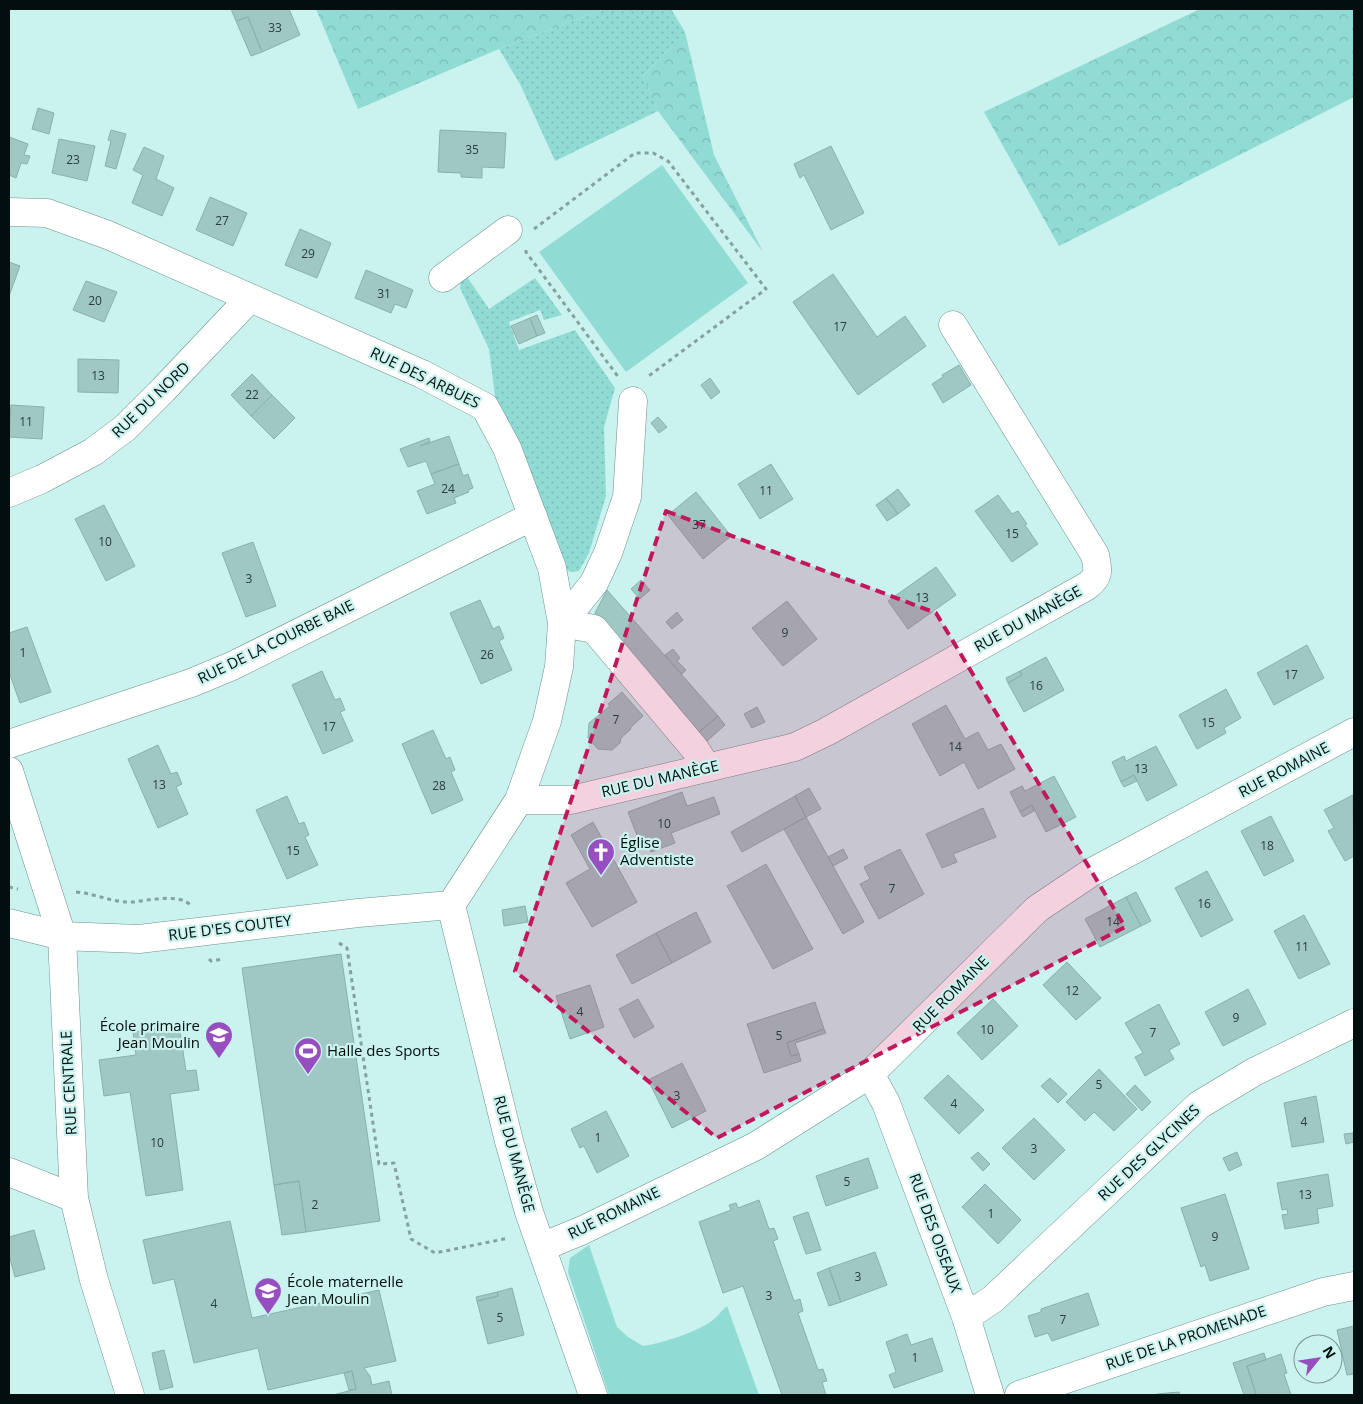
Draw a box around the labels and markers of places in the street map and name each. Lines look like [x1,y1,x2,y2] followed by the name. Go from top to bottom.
[620,832,694,869] place label: Église Adventiste
[586,837,616,876] church icon: Église Adventiste
[100,1015,200,1052] place label: École primaire Jean Moulin
[204,1020,234,1059] school or university icon: École primaire Jean Moulin
[293,1036,323,1075] sports icon: Halle des Sports
[327,1040,440,1060] place label: Halle des Sports
[285,1271,403,1308] place label: École maternelle Jean Moulin
[253,1276,283,1315] school or university icon: École maternelle Jean Moulin

